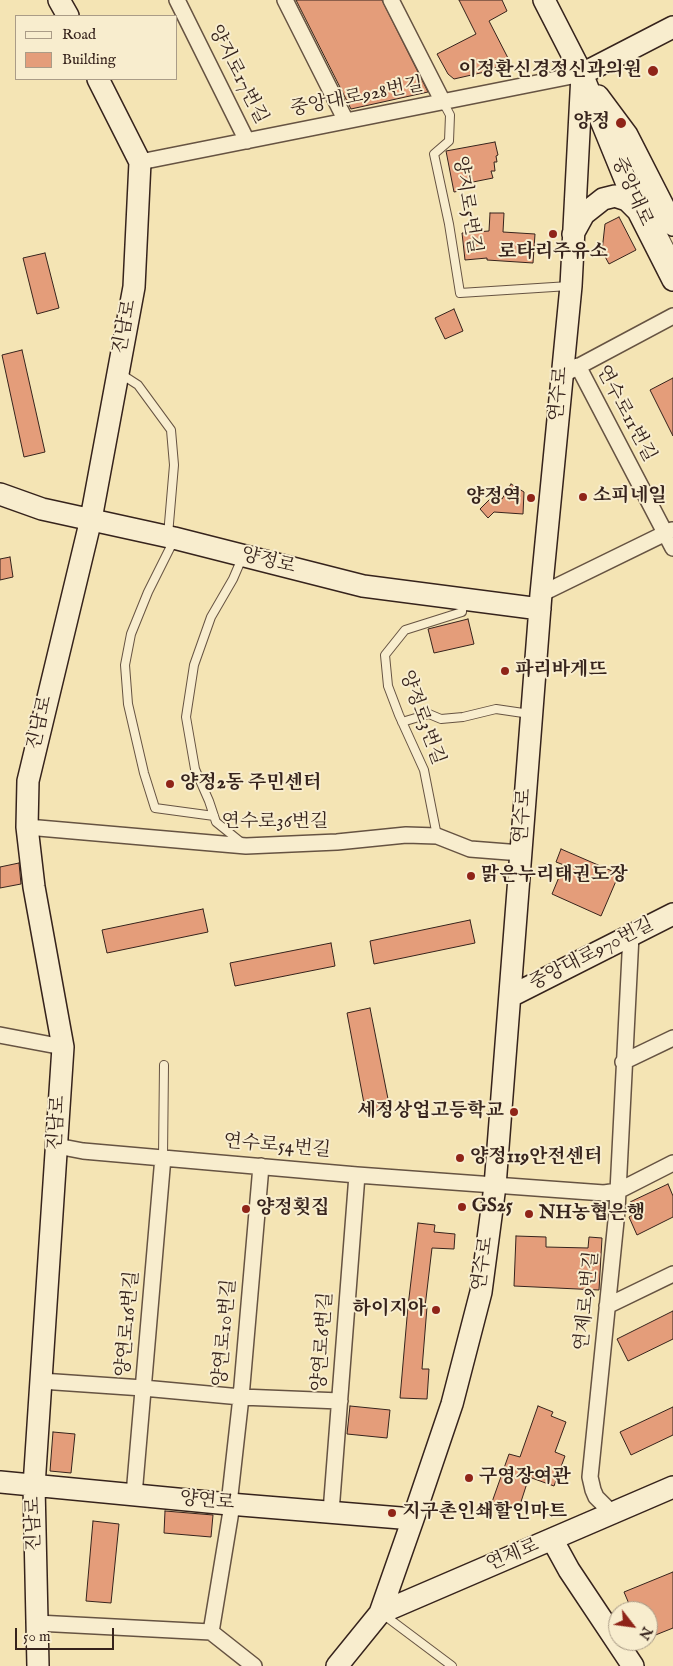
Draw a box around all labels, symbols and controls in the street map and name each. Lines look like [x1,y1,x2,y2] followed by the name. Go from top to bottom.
[15,15,178,80] legend
[202,22,272,128] street label: 양지로17번길
[62,25,96,44] text: Road
[62,50,116,69] text: Building
[458,60,642,82] place label: 이정환신경정신과의원
[646,64,660,78] marker: 이정환신경정신과의원
[289,74,425,122] street label: 중앙대로928번길
[573,112,610,134] place label: 양정
[614,116,628,130] marker: 양정
[447,154,485,256] street label: 양지로5번길
[606,154,656,230] street label: 중앙대로
[547,228,559,240] marker: 로타리주유소
[498,242,608,264] place label: 로타리주유소
[110,298,142,356] street label: 진남로
[590,362,660,466] street label: 연수로11번길
[546,366,574,422] street label: 연수로
[593,486,666,508] place label: 소피네일
[466,487,521,509] place label: 양정역
[577,491,589,503] marker: 소피네일
[525,492,537,504] marker: 양정역
[239,544,297,580] street label: 양정로
[515,660,607,682] place label: 파리바게뜨
[499,665,511,677] marker: 파리바게뜨
[393,668,449,768] street label: 양정로3번길
[24,694,58,752] street label: 진남로
[180,773,322,795] place label: 양정2동 주민센터
[164,778,176,790] marker: 양정2동 주민센터
[511,788,537,844] street label: 연수로
[222,812,328,834] street label: 연수로36번길
[481,865,628,887] place label: 맑은누리태권도장
[465,870,477,882] marker: 맑은누리태권도장
[526,914,658,996] street label: 중앙대로970번길
[45,1095,71,1151] street label: 진남로
[357,1101,504,1123] place label: 세정상업고등학교
[508,1106,520,1118] marker: 세정상업고등학교
[222,1131,332,1163] street label: 연수로54번길
[470,1147,603,1169] place label: 양정119안전센터
[454,1152,466,1164] marker: 양정119안전센터
[472,1196,513,1218] place label: GS25
[256,1198,329,1220] place label: 양정횟집
[456,1201,468,1213] marker: GS25
[240,1203,252,1215] marker: 양정횟집
[539,1203,645,1225] place label: NH농협은행
[523,1208,535,1220] marker: NH농협은행
[469,1235,499,1293] street label: 연수로
[571,1250,605,1352] street label: 연제로9번길
[113,1270,145,1378] street label: 양연로16번길
[210,1278,242,1388] street label: 양연로10번길
[309,1291,339,1393] street label: 양연로6번길
[353,1299,426,1321] place label: 하이지아
[430,1304,442,1316] marker: 하이지아
[479,1467,571,1489] place label: 구영장여관
[463,1472,475,1484] marker: 구영장여관
[179,1488,235,1516] street label: 양연로
[23,1496,47,1552] street label: 진남로
[402,1502,567,1524] place label: 지구촌인쇄할인마트
[386,1507,398,1519] marker: 지구촌인쇄할인마트
[483,1535,543,1577] street label: 연제로
[608,1601,658,1651] north arrow
[18,1618,116,1650] scale bar
[634,1623,656,1643] text: N
[23,1627,51,1646] text: 50 m

